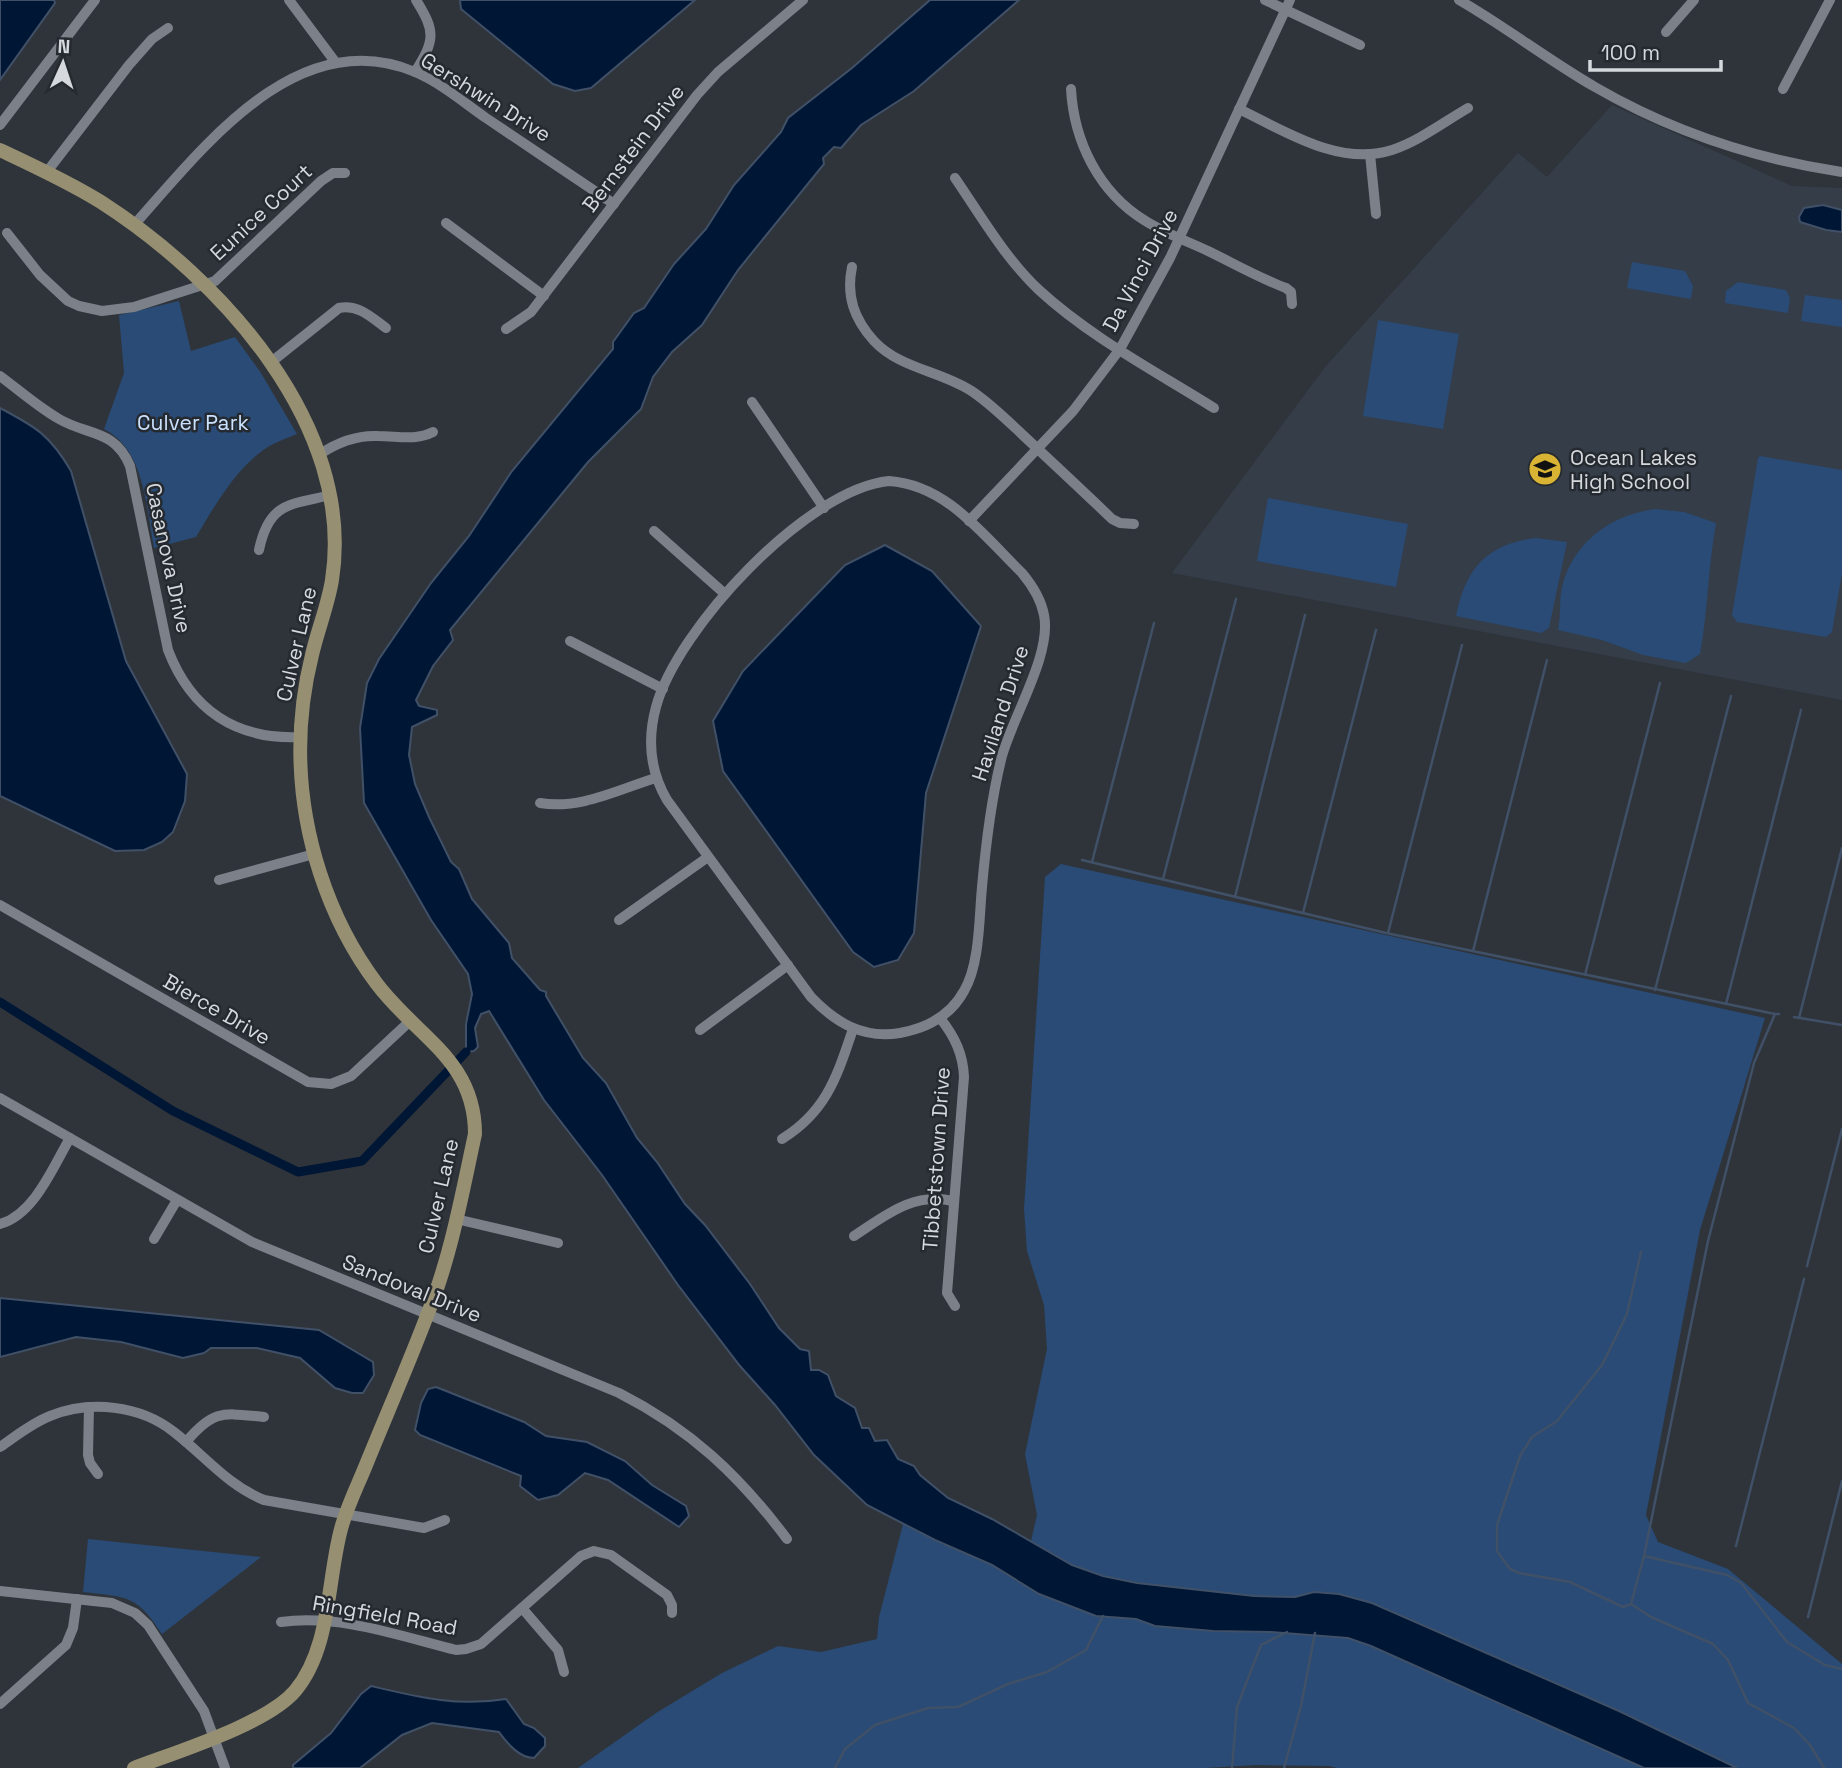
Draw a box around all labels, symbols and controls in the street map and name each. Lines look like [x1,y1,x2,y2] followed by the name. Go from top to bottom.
[28,28,98,98] north arrow
[1590,28,1721,72] scale bar
[57,34,71,59] text: N
[1601,39,1660,66] text: 100 m
[416,46,556,148] street label: Gershwin Drive
[576,79,690,217] street label: Bernstein Drive
[204,158,318,266] street label: Eunice Court
[1096,204,1184,336] street label: Da Vinci Drive
[137,409,249,436] park label: Culver Park
[1570,444,1697,495] place label: Ocean Lakes High School
[1526,450,1564,488] school or university icon: Ocean Lakes High School
[140,480,198,636] street label: Casanova Drive
[270,584,322,704] street label: Culver Lane
[965,642,1035,784] street label: Haviland Drive
[158,967,276,1051] street label: Bierce Drive
[916,1066,956,1252] street label: Tibbetstown Drive
[412,1136,464,1256] street label: Culver Lane
[338,1248,486,1328] street label: Sandoval Drive
[310,1589,460,1641] street label: Ringfield Road

